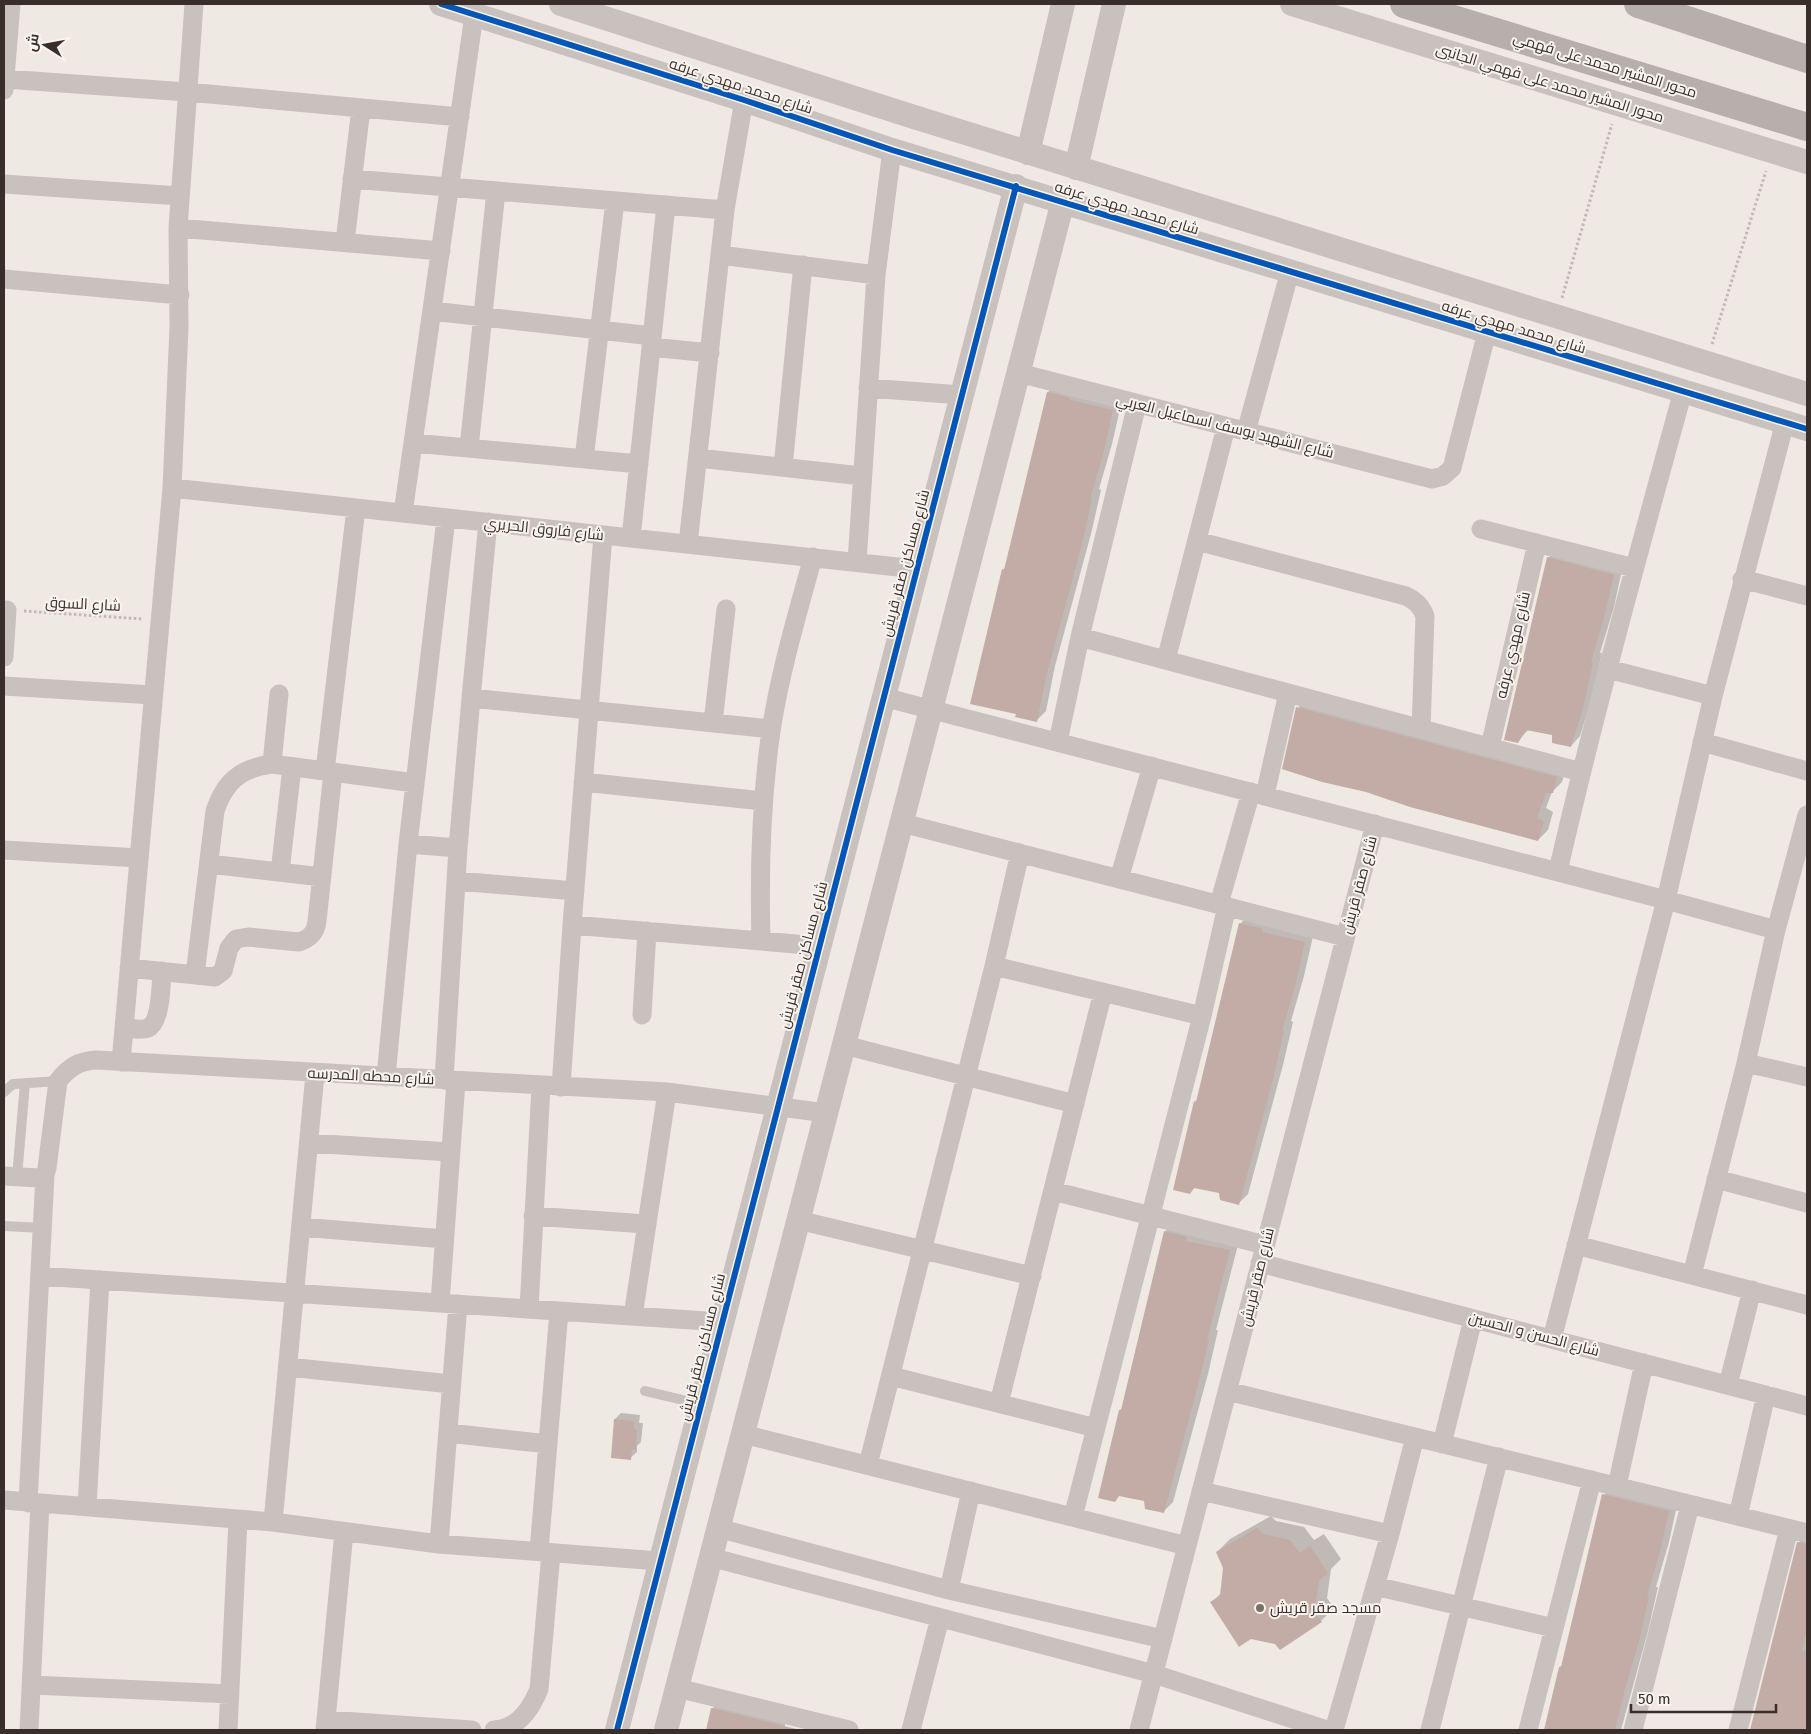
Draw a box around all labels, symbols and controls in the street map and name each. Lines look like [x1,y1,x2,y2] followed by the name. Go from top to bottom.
[20,20,70,70] north arrow
[1510,28,1699,104] street label: محور المشير محمد على فهمي
[23,32,43,53] text: ش
[1433,40,1666,129] street label: محور المشير محمد على فهمي الجانبى
[666,54,815,121] street label: شارع محمد مهدي عرفه
[1052,177,1201,241] street label: شارع محمد مهدي عرفه
[1439,296,1588,360] street label: شارع محمد مهدي عرفه
[1114,390,1336,465] street label: شارع الشهيد يوسف اسماعيل العربي
[877,487,935,639] street label: شارع مساكن صقر قريش
[483,514,605,547] street label: شارع فاروق الحريري
[1492,590,1537,701] street label: شارع مهدي عرفه
[45,593,121,617] street label: شارع السوق
[1337,834,1383,937] street label: شارع صقر قريش
[775,879,833,1031] street label: شارع مساكن صقر قريش
[307,1064,435,1090] street label: شارع محطه المدرسه
[1236,1226,1280,1329] street label: شارع صقر قريش
[675,1271,731,1423] street label: شارع مساكن صقر قريش
[1466,1308,1601,1362] street label: شارع الحسن و الحسين
[1270,1599,1381,1618] place label: مسجد صقر قريش
[1254,1602,1266,1614] marker: مسجد صقر قريش
[1631,1682,1776,1714] scale bar
[1638,1690,1671,1708] text: 50 m

